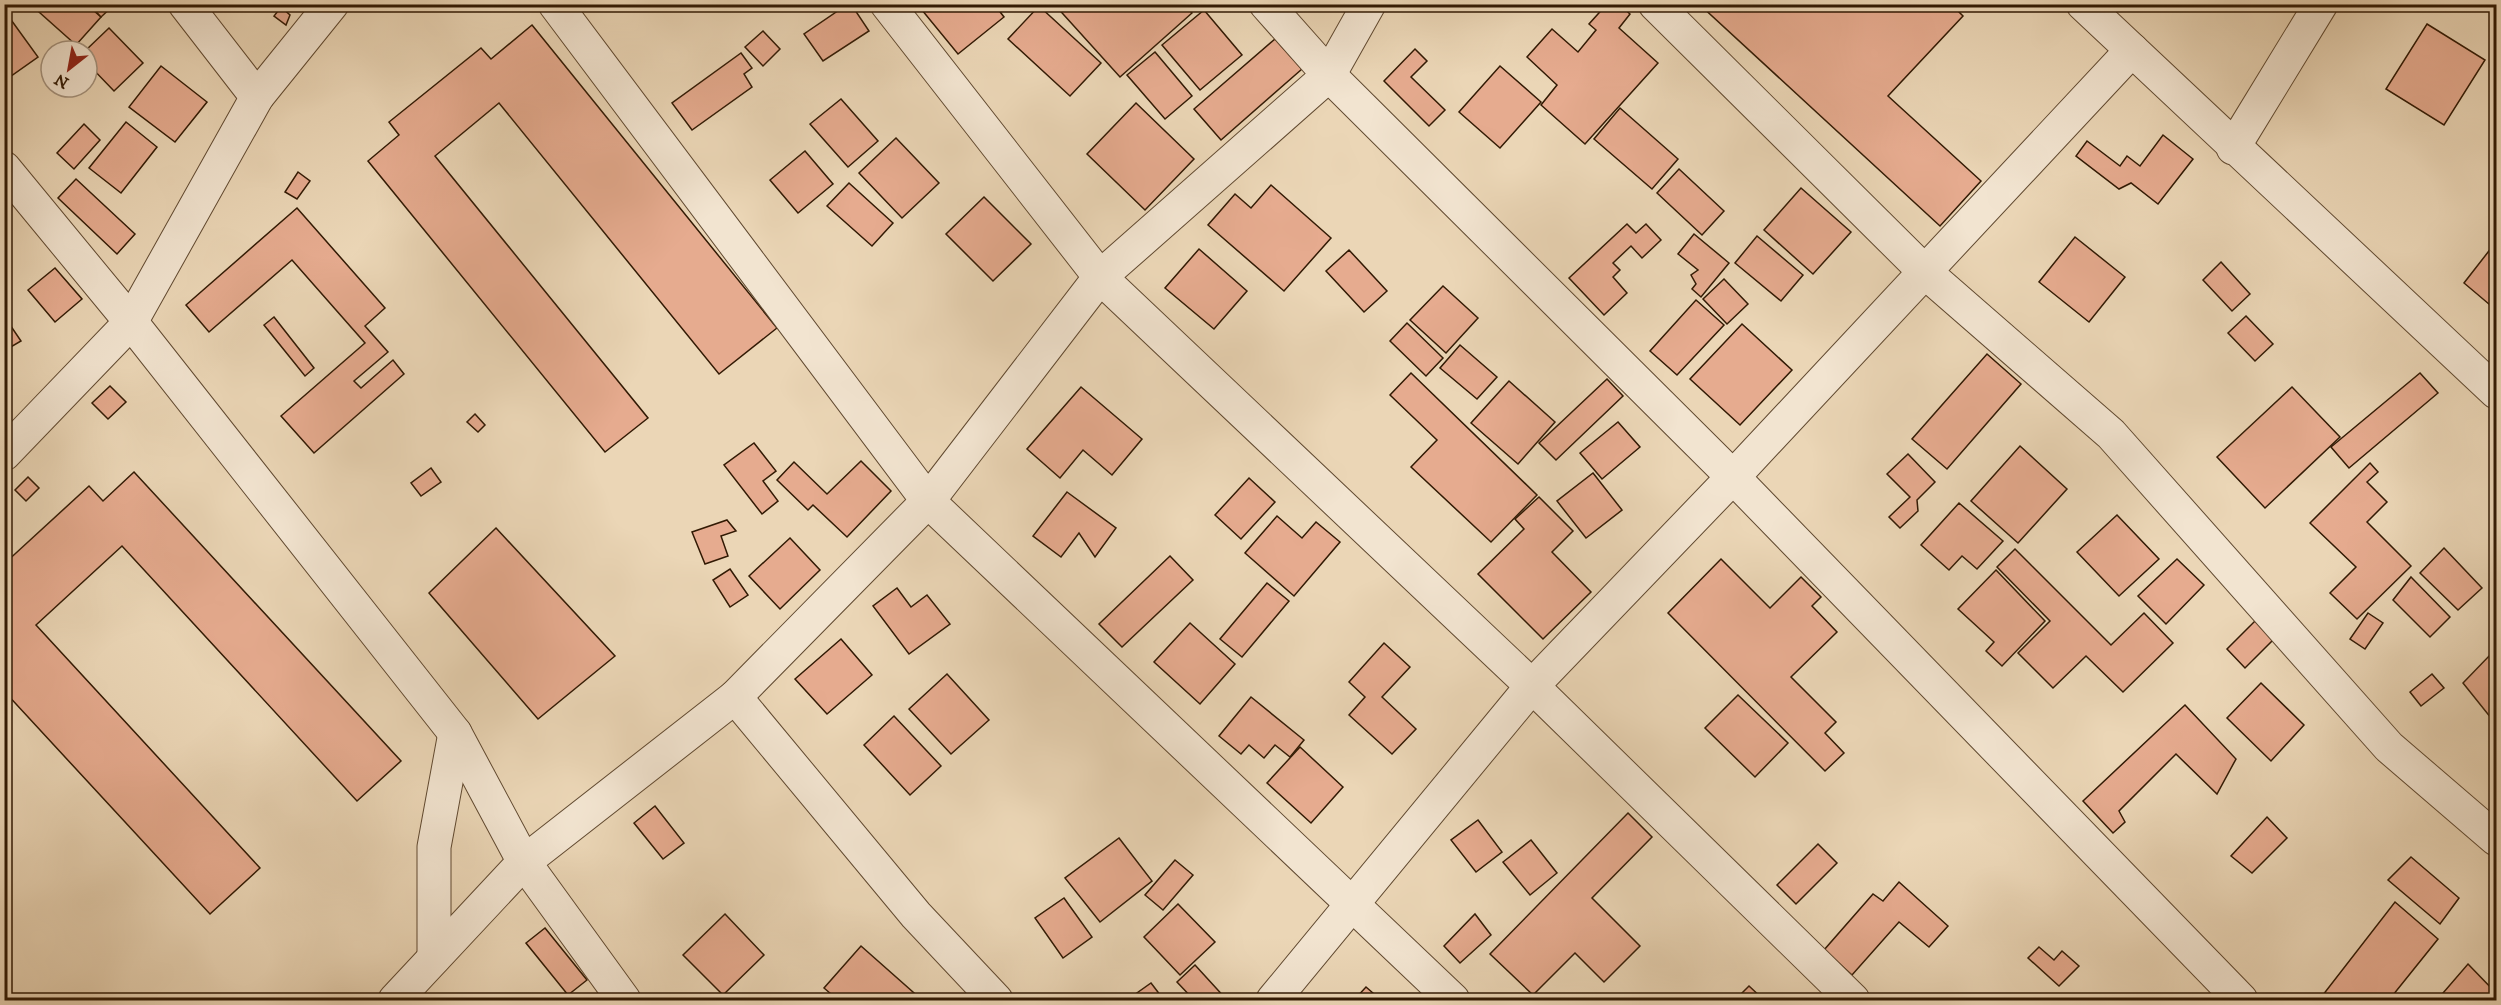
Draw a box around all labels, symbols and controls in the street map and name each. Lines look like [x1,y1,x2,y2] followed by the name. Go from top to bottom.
[39,39,99,99] north arrow
[51,69,73,93] text: N

